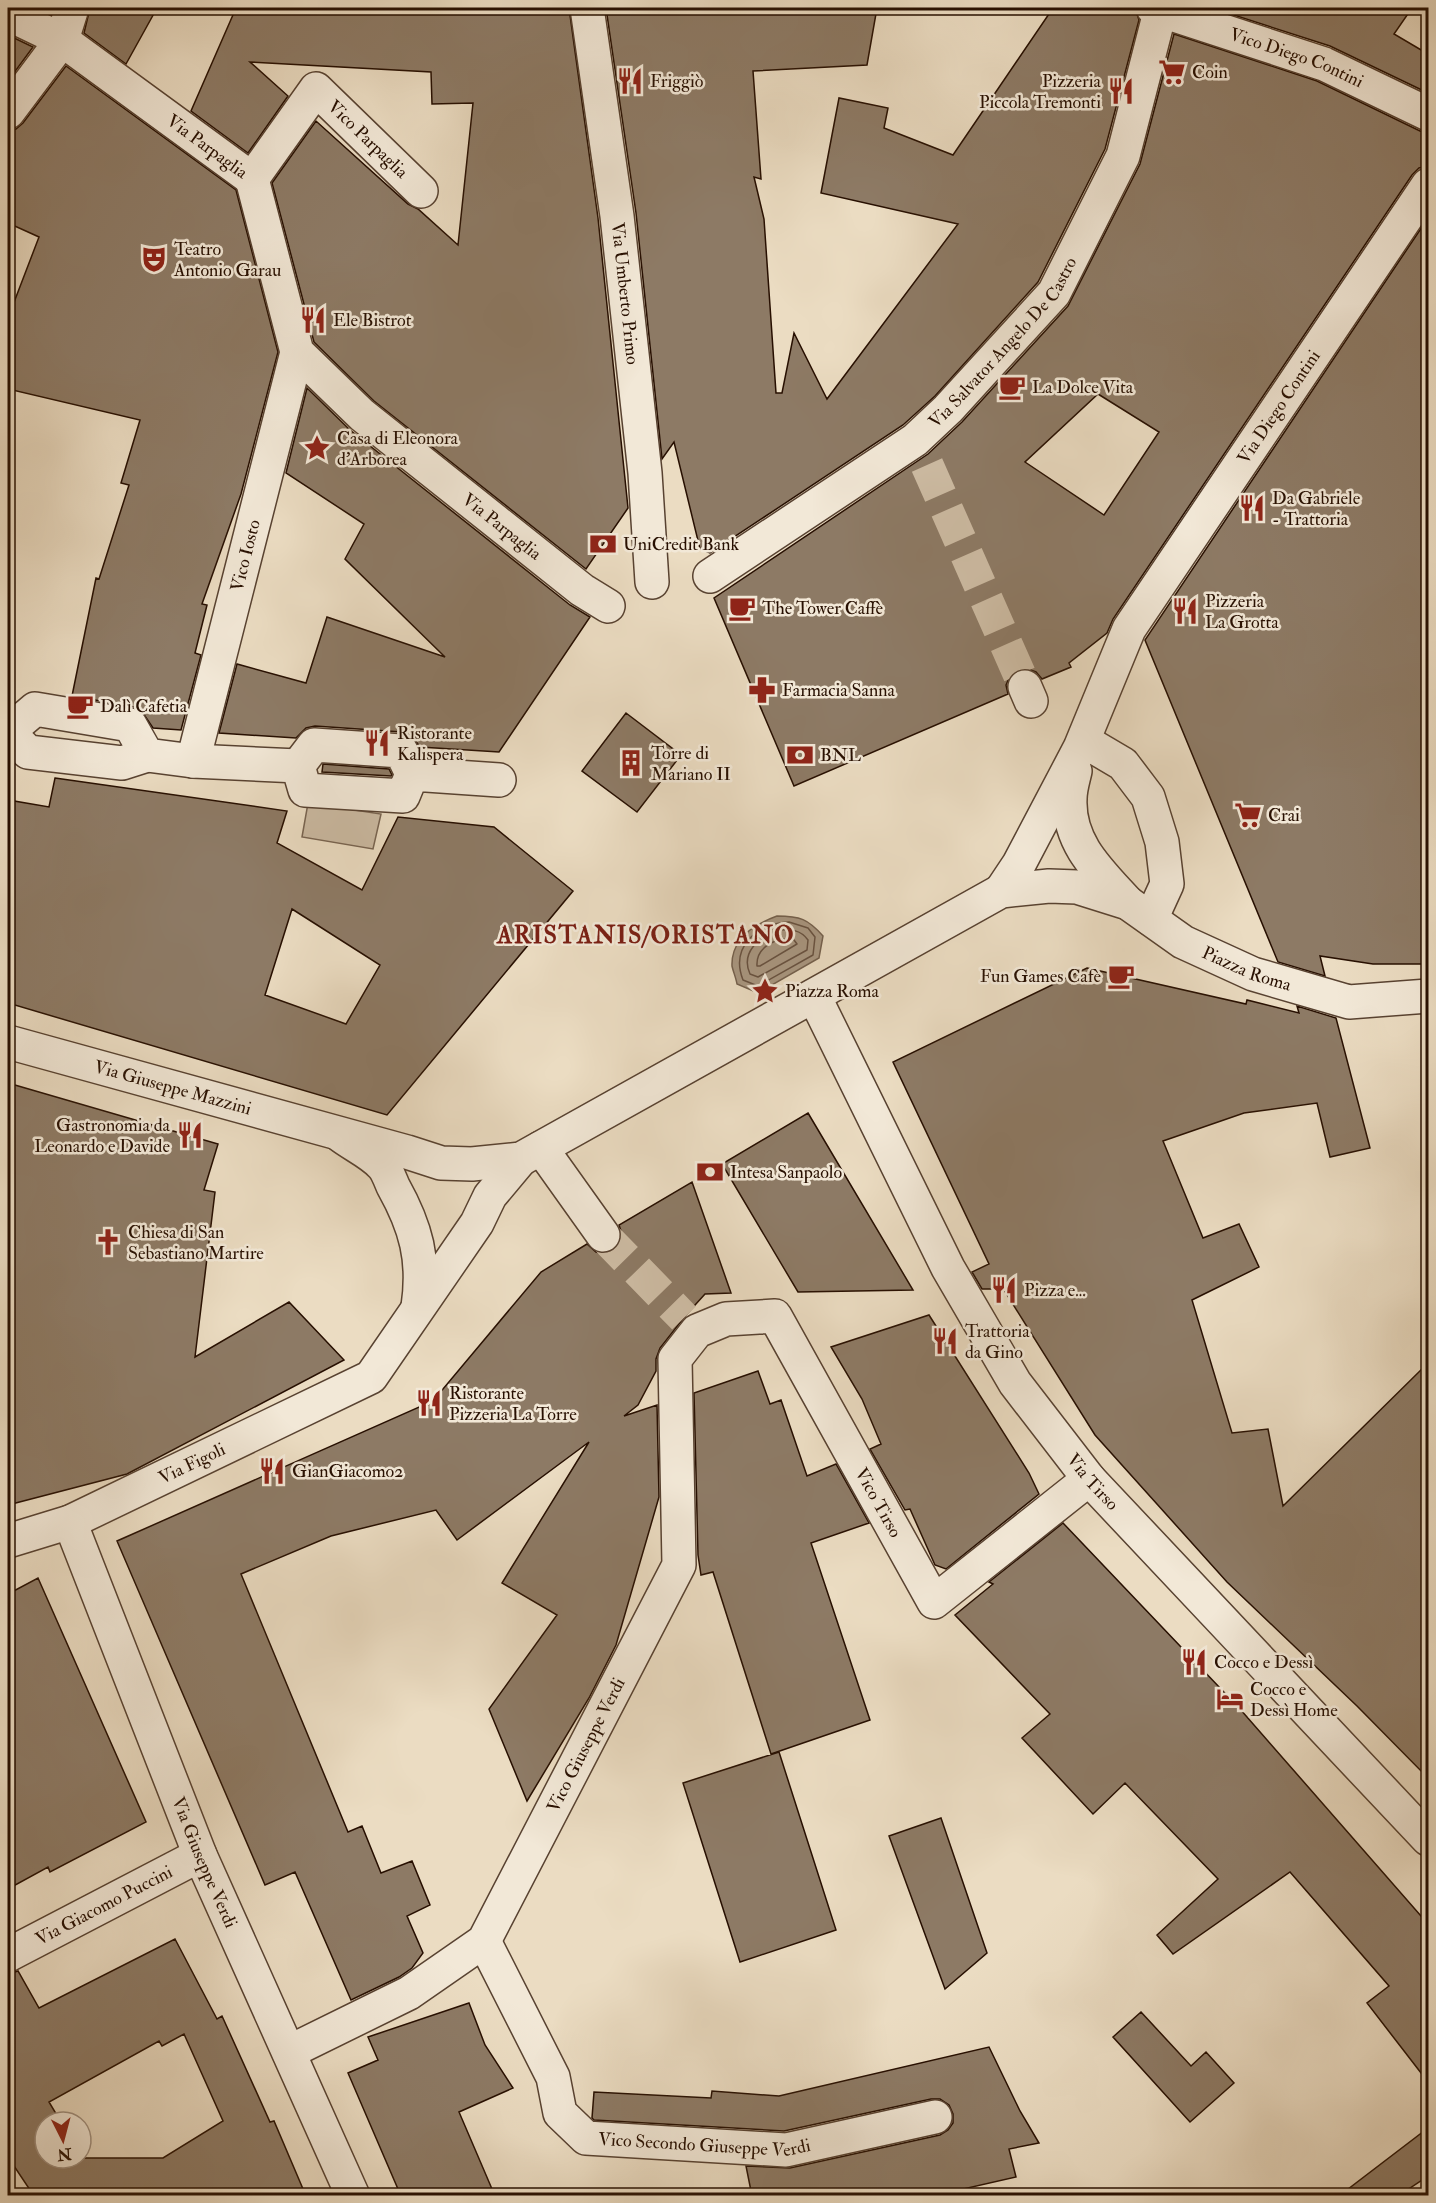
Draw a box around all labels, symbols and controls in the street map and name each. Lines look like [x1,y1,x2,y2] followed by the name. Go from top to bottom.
[1227,23,1367,93] street label: Vico Diego Contini
[1157,57,1187,87] supermarket icon: Coin
[1192,61,1228,84] place label: Coin
[615,66,645,96] restaurant icon: Friggiò
[650,70,704,93] place label: Friggiò
[979,70,1102,114] place label: Pizzeria Piccola Tremonti
[1106,76,1136,106] restaurant icon: Pizzeria Piccola Tremonti
[322,95,413,184] street label: Vico Parpaglia
[162,109,253,184] street label: Via Parpaglia
[606,221,644,366] street label: Via Umberto Primo
[173,238,281,282] place label: Teatro Antonio Garau
[139,244,169,274] theatre icon: Teatro Antonio Garau
[924,253,1082,433] street label: Via Salvator Angelo De Castro
[298,305,328,335] restaurant icon: Ele Bistrot
[333,309,412,332] place label: Ele Bistrot
[1232,346,1326,469] street label: Via Diego Contini
[997,372,1027,402] cafe icon: La Dolce Vita
[1032,376,1134,399] place label: La Dolce Vita
[337,427,459,471] place label: Casa di Eleonora d'Arborea
[302,433,332,463] place icon: Casa di Eleonora d'Arborea
[1272,487,1361,531] place label: Da Gabriele - Trattoria
[457,488,547,566] street label: Via Parpaglia
[1237,493,1267,523] restaurant icon: Da Gabriele - Trattoria
[226,517,266,594] street label: Vico Iosto
[588,529,618,559] bank icon: UniCredit Bank
[623,533,739,556] place label: UniCredit Bank
[1205,590,1279,634] place label: Pizzeria La Grotta
[727,593,757,623] cafe icon: The Tower Caffè
[1170,596,1200,626] restaurant icon: Pizzeria La Grotta
[762,597,884,620] place label: The Tower Caffè
[747,675,777,705] pharmacy icon: Farmacia Sanna
[782,679,895,702] place label: Farmacia Sanna
[65,691,95,721] cafe icon: Dalì Cafetia
[100,695,188,718] place label: Dalì Cafetia
[397,722,472,766] place label: Ristorante Kalispera
[362,728,392,758] restaurant icon: Ristorante Kalispera
[785,740,815,770] bank icon: BNL
[651,742,731,786] place label: Torre di Mariano II
[820,744,861,767] place label: BNL
[616,748,646,778] building icon: Torre di Mariano II
[1233,800,1263,830] supermarket icon: Crai
[1268,804,1300,827] place label: Crai
[496,920,795,951] district label: ARISTANIS/ORISTANO
[1198,941,1294,997] street label: Piazza Roma
[1106,961,1136,991] cafe icon: Fun Games Cafè
[980,965,1101,988] place label: Fun Games Cafè
[750,976,780,1006] place icon: Piazza Roma
[785,980,880,1003] place label: Piazza Roma
[92,1055,254,1121] street label: Via Giuseppe Mazzini
[34,1114,171,1158] place label: Gastronomia da Leonardo e Davide
[175,1120,205,1150] restaurant icon: Gastronomia da Leonardo e Davide
[695,1157,725,1187] bank icon: Intesa Sanpaolo
[730,1161,842,1184] place label: Intesa Sanpaolo
[128,1221,264,1265] place label: Chiesa di San Sebastiano Martire
[93,1227,123,1257] church icon: Chiesa di San Sebastiano Martire
[989,1275,1019,1305] restaurant icon: Pizza e...
[1024,1279,1086,1302] place label: Pizza e...
[965,1320,1030,1364] place label: Trattoria da Gino
[930,1326,960,1356] restaurant icon: Trattoria da Gino
[449,1382,577,1426] place label: Ristorante Pizzeria La Torre
[414,1388,444,1418] restaurant icon: Ristorante Pizzeria La Torre
[155,1438,229,1490] street label: Via Figoli
[1061,1449,1124,1516] street label: Via Tirso
[257,1456,287,1486] restaurant icon: GianGiacomo2
[292,1460,403,1483] place label: GianGiacomo2
[850,1464,907,1542] street label: Vico Tirso
[1179,1647,1209,1677] restaurant icon: Cocco e Dessì
[1214,1651,1314,1674] place label: Cocco e Dessì
[542,1674,631,1816] street label: Vico Giuseppe Verdi
[1250,1678,1338,1722] place label: Cocco e Dessì Home
[1215,1684,1245,1714] hotel icon: Cocco e Dessì Home
[166,1794,242,1932] street label: Via Giuseppe Verdi
[32,1860,177,1951] street label: Via Giacomo Puccini
[33,2110,93,2170] north arrow
[598,2128,813,2162] street label: Vico Secondo Giuseppe Verdi
[56,2143,74,2165] text: N

